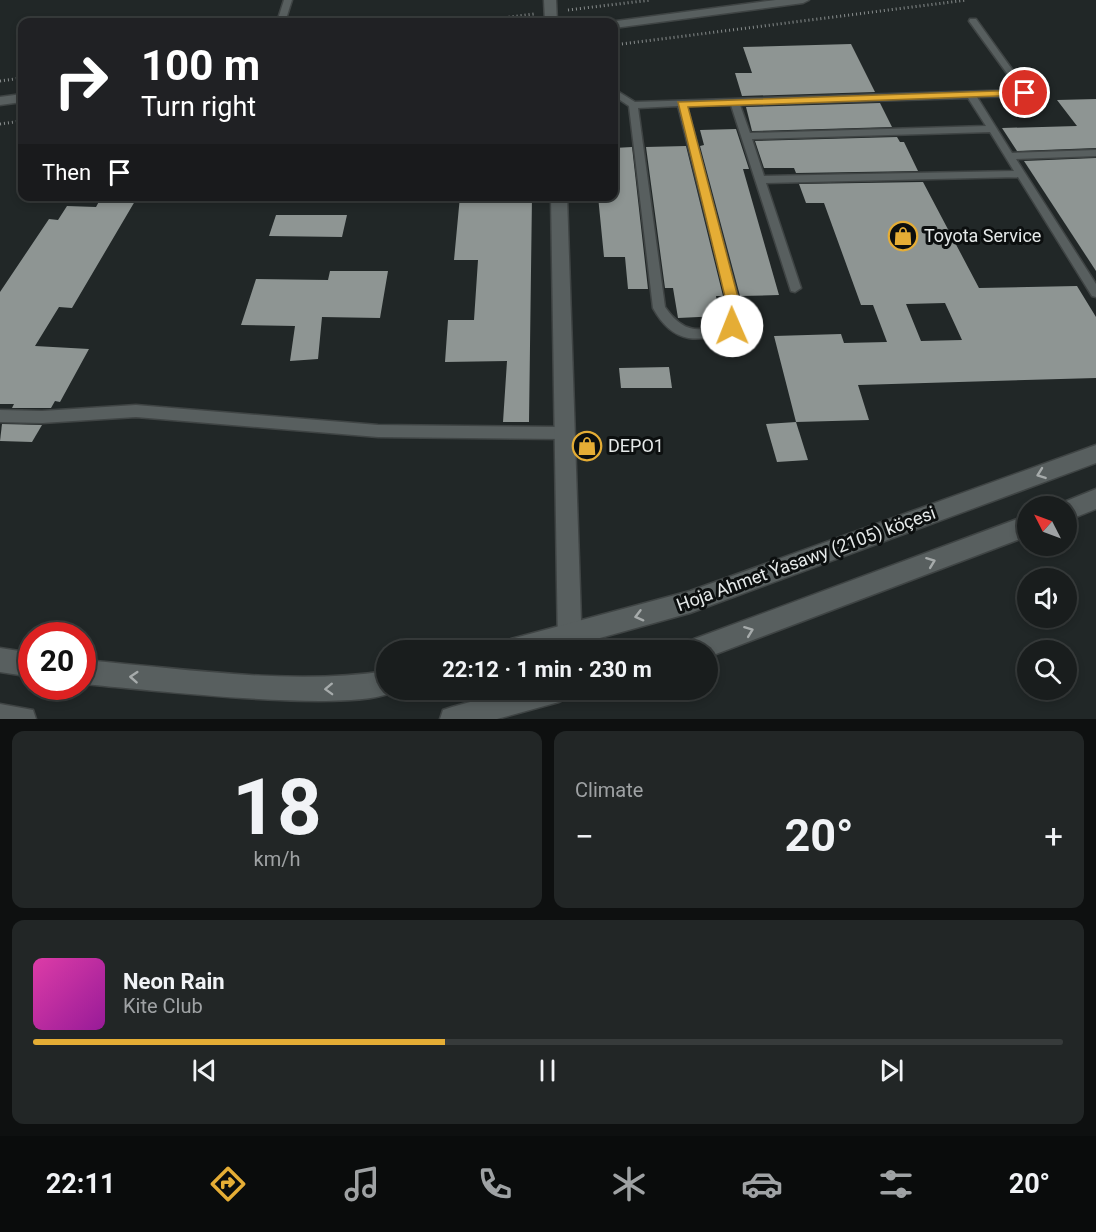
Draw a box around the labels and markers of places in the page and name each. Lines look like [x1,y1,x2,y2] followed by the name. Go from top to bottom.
[999,67,1050,118] pin
[887,220,919,252] shop icon: Toyota Service
[924,225,1041,246] place label: Toyota Service
[571,430,603,462] shop icon: DEPO1
[608,435,664,456] place label: DEPO1

